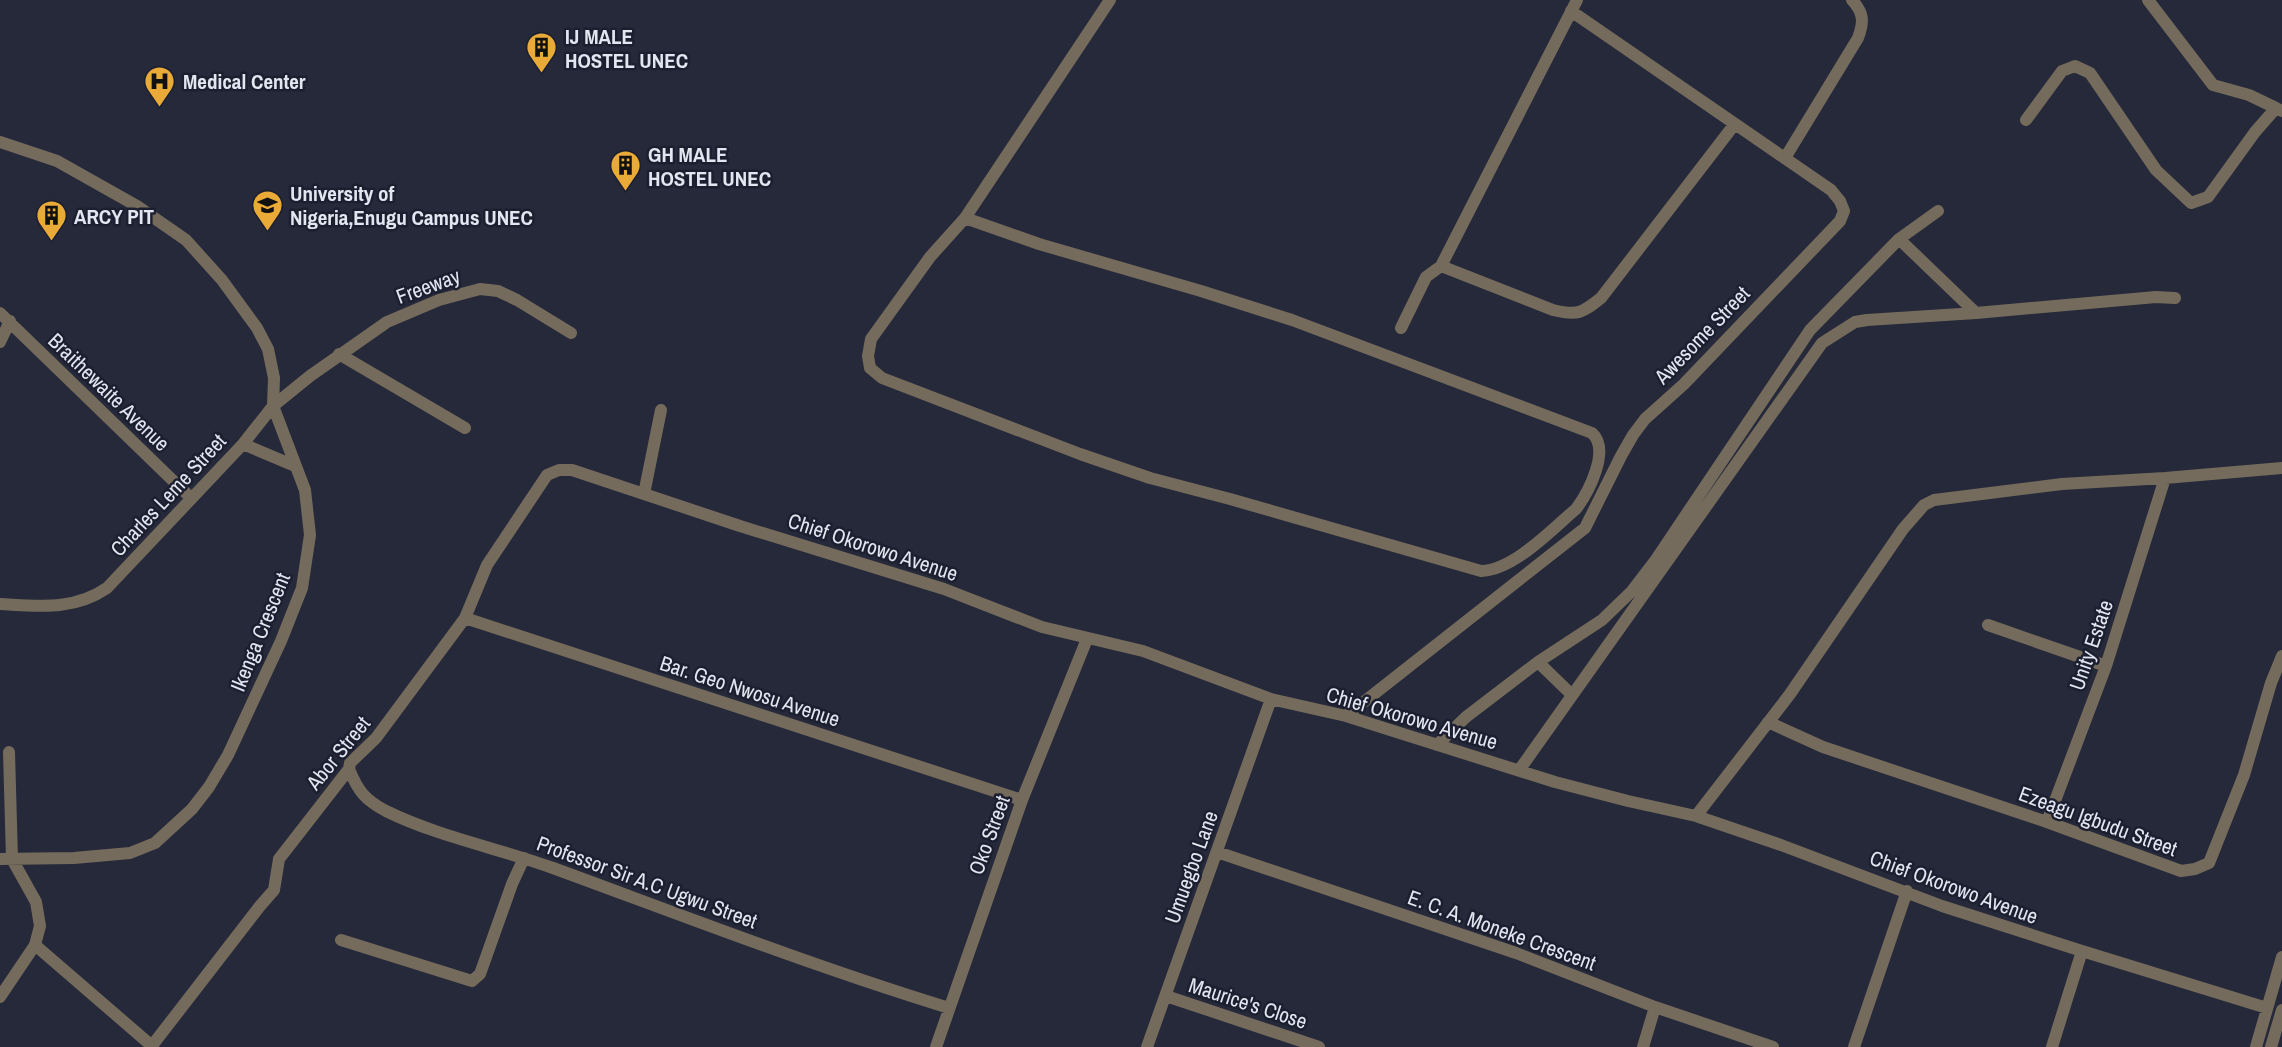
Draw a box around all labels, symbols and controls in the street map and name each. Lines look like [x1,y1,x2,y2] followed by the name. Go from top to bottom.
[565,22,688,75] place label: IJ MALE HOSTEL UNEC
[525,31,559,75] building icon: IJ MALE HOSTEL UNEC
[143,64,177,108] hospital icon: Medical Center
[183,67,306,96] place label: Medical Center
[648,140,771,193] place label: GH MALE HOSTEL UNEC
[608,149,642,193] building icon: GH MALE HOSTEL UNEC
[290,179,533,232] place label: University of Nigeria,Enugu Campus UNEC
[250,188,284,232] school or university icon: University of Nigeria,Enugu Campus UNEC
[34,199,68,243] building icon: ARCY PIT
[74,202,155,231] place label: ARCY PIT
[392,261,464,311] street label: Freeway
[1647,279,1756,391] street label: Awesome Street
[42,326,176,458] street label: Braithewaite Avenue
[104,427,233,563] street label: Charles Leme Street
[784,506,962,588] street label: Chief Okorowo Avenue
[223,568,297,696] street label: Ikenga Crescent
[2062,596,2120,694] street label: Unity Estate
[656,648,844,734] street label: Bar. Geo Nwosu Avenue
[1323,680,1501,756] street label: Chief Okorowo Avenue
[299,710,377,797] street label: Abor Street
[2015,779,2181,863] street label: Ezeagu Igbudu Street
[961,791,1017,879] street label: Oko Street
[1157,807,1225,927] street label: Umuegbo Lane
[533,829,761,935] street label: Professor Sir A.C Ugwu Street
[1866,843,2042,931] street label: Chief Okorowo Avenue
[1404,882,1600,978] street label: E. C. A. Moneke Crescent
[1185,970,1311,1036] street label: Maurice's Close

